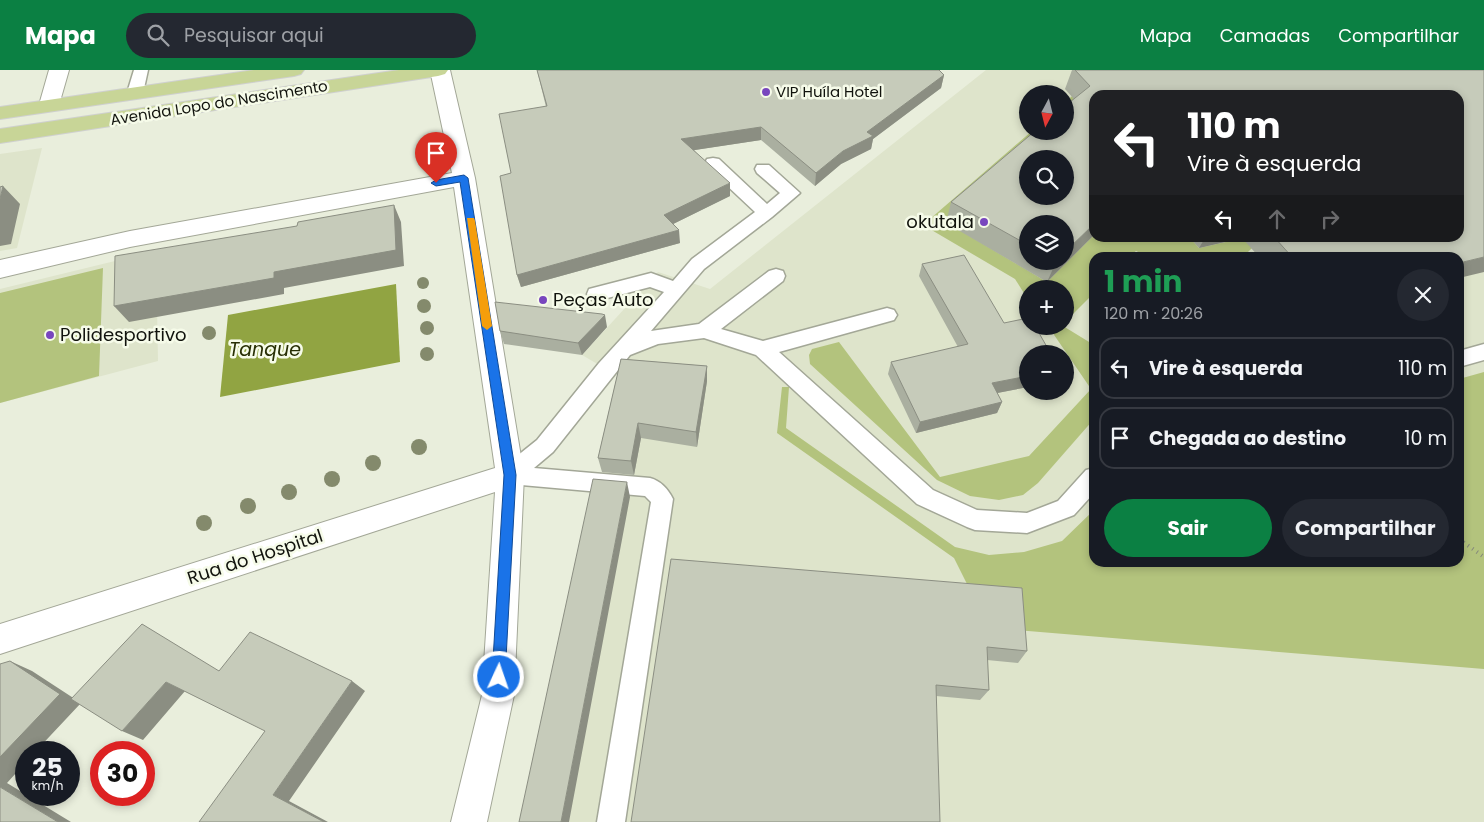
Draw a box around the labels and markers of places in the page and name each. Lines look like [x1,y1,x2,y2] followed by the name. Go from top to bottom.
[776,81,882,102] place label: VIP Huíla Hotel
[760,86,772,98] marker: VIP Huíla Hotel
[415,132,457,183] pin
[906,209,974,234] place label: okutala
[978,216,990,228] marker: okutala
[553,287,654,312] place label: Peças Auto
[537,294,549,306] marker: Peças Auto
[60,322,187,347] place label: Polidesportivo
[44,329,56,341] marker: Polidesportivo

